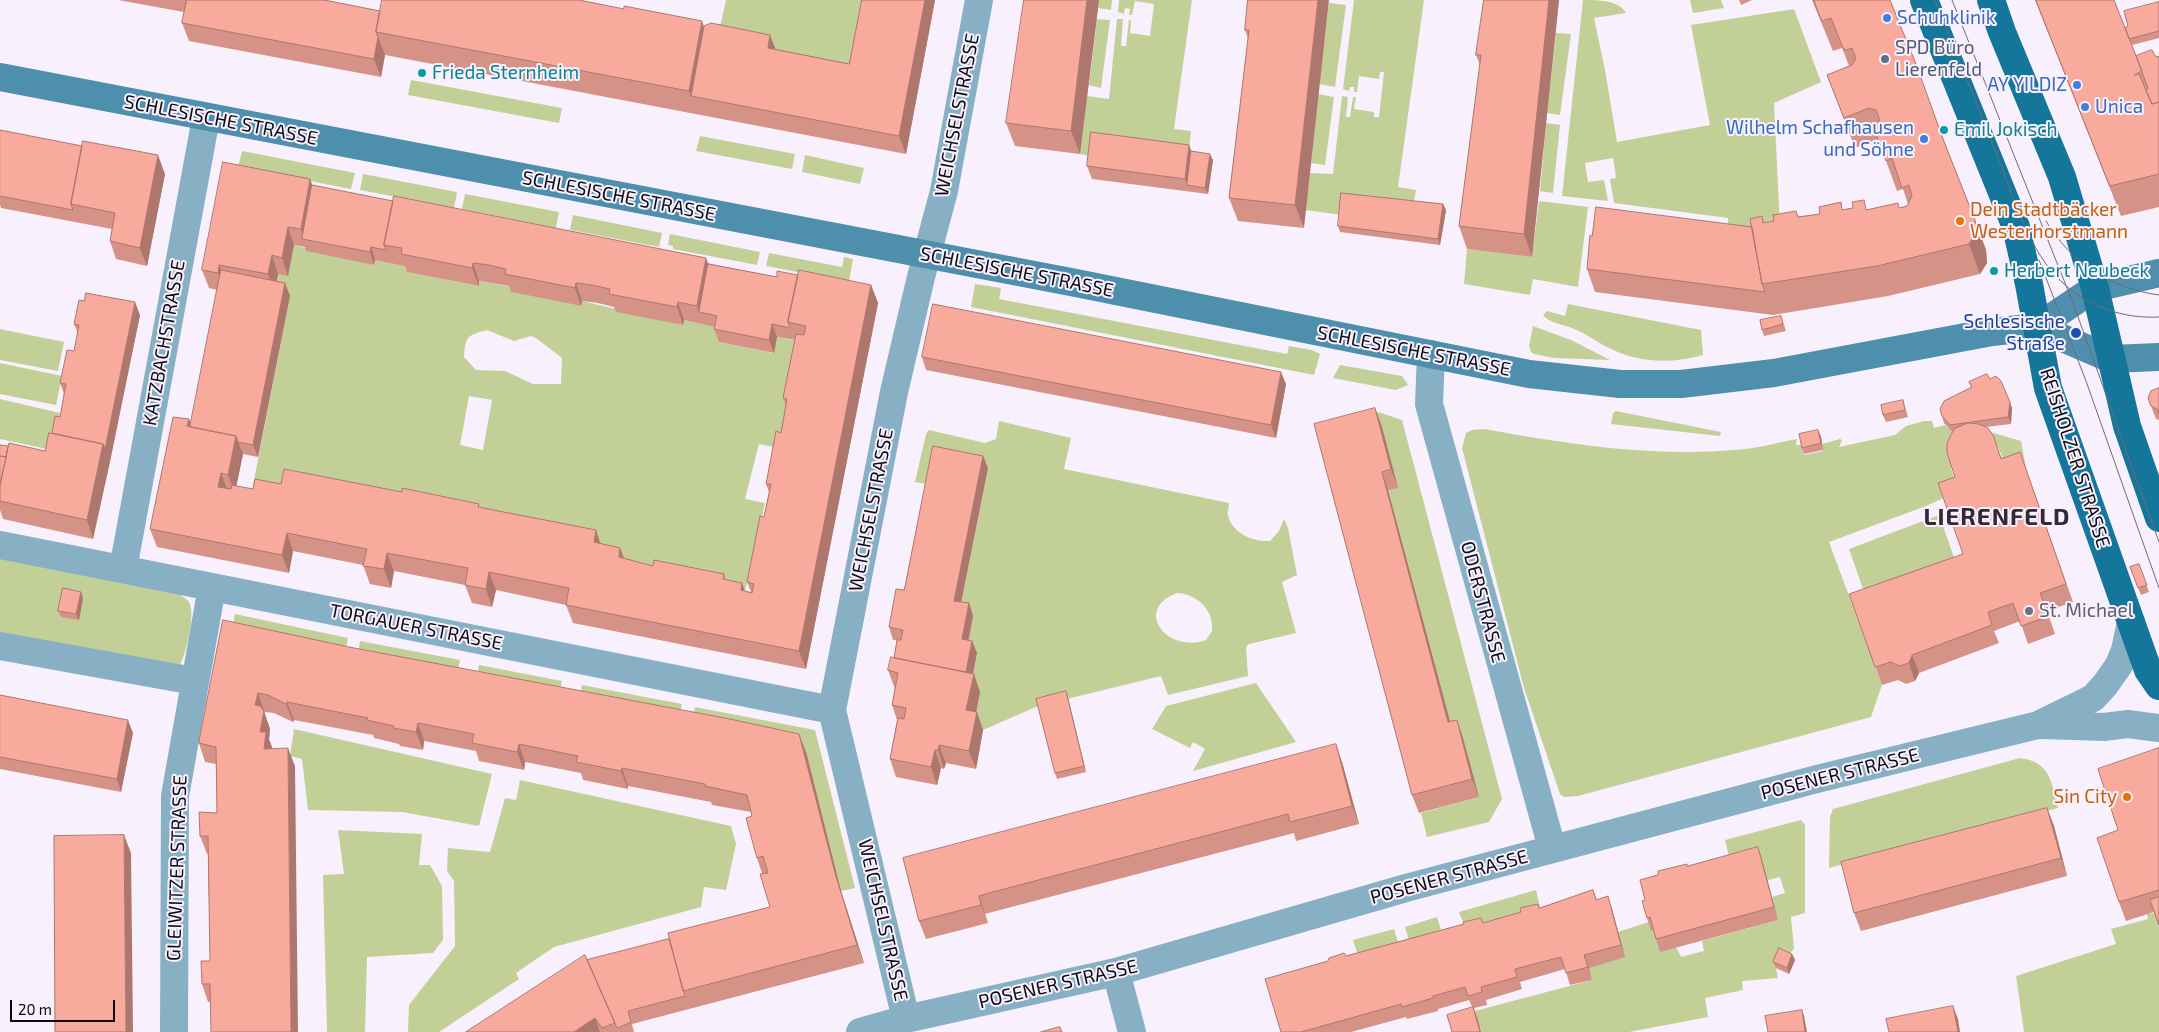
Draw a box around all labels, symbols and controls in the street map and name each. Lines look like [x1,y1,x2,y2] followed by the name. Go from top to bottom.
[1897,7,1995,29] place label: Schuhklinik
[1881,12,1893,24] marker: Schuhklinik
[930,32,984,198] street label: WEICHSELSTRASSE
[1895,37,1982,81] place label: SPD Büro Lierenfeld
[1879,53,1891,65] marker: SPD Büro Lierenfeld
[432,62,579,84] place label: Frieda Sternheim
[416,67,428,79] marker: Frieda Sternheim
[1987,74,2067,96] place label: AY YILDIZ
[2071,79,2083,91] marker: AY YILDIZ
[122,90,320,150] street label: SCHLESISCHE STRASSE
[2095,96,2143,118] place label: Unica
[2079,101,2091,113] marker: Unica
[1726,117,1914,161] place label: Wilhelm Schafhausen und Söhne
[1954,119,2057,141] place label: Emil Jokisch
[1938,124,1950,136] marker: Emil Jokisch
[1918,133,1930,145] marker: Wilhelm Schafhausen und Söhne
[520,166,718,226] street label: SCHLESISCHE STRASSE
[1970,199,2128,243] place label: Dein Stadtbäcker Westerhorstmann
[1954,215,1966,227] marker: Dein Stadtbäcker Westerhorstmann
[918,242,1116,302] street label: SCHLESISCHE STRASSE
[138,258,190,428] street label: KATZBACHSTRASSE
[2004,260,2149,282] place label: Herbert Neubeck
[1988,265,2000,277] marker: Herbert Neubeck
[1964,311,2065,355] place label: Schlesische Straße
[1315,321,1513,381] street label: SCHLESISCHE STRASSE
[2069,326,2083,340] marker: Schlesische Straße
[2035,365,2115,551] street label: REISHOLZER STRASSE
[844,427,898,593] street label: WEICHSELSTRASSE
[1922,503,2072,531] district label: LIERENFELD
[1456,539,1510,665] street label: ODERSTRASSE
[328,599,504,655] street label: TORGAUER STRASSE
[2039,600,2133,622] place label: St. Michael
[2023,605,2035,617] marker: St. Michael
[1758,743,1922,805] street label: POSENER STRASSE
[162,775,192,961] street label: GLEIWITZER STRASSE
[2054,786,2117,808] place label: Sin City
[2121,791,2133,803] marker: Sin City
[853,837,913,1003] street label: WEICHSELSTRASSE
[1368,845,1530,909] street label: POSENER STRASSE
[976,955,1140,1013] street label: POSENER STRASSE
[12,990,118,1022] scale bar
[18,1000,52,1018] text: 20 m

